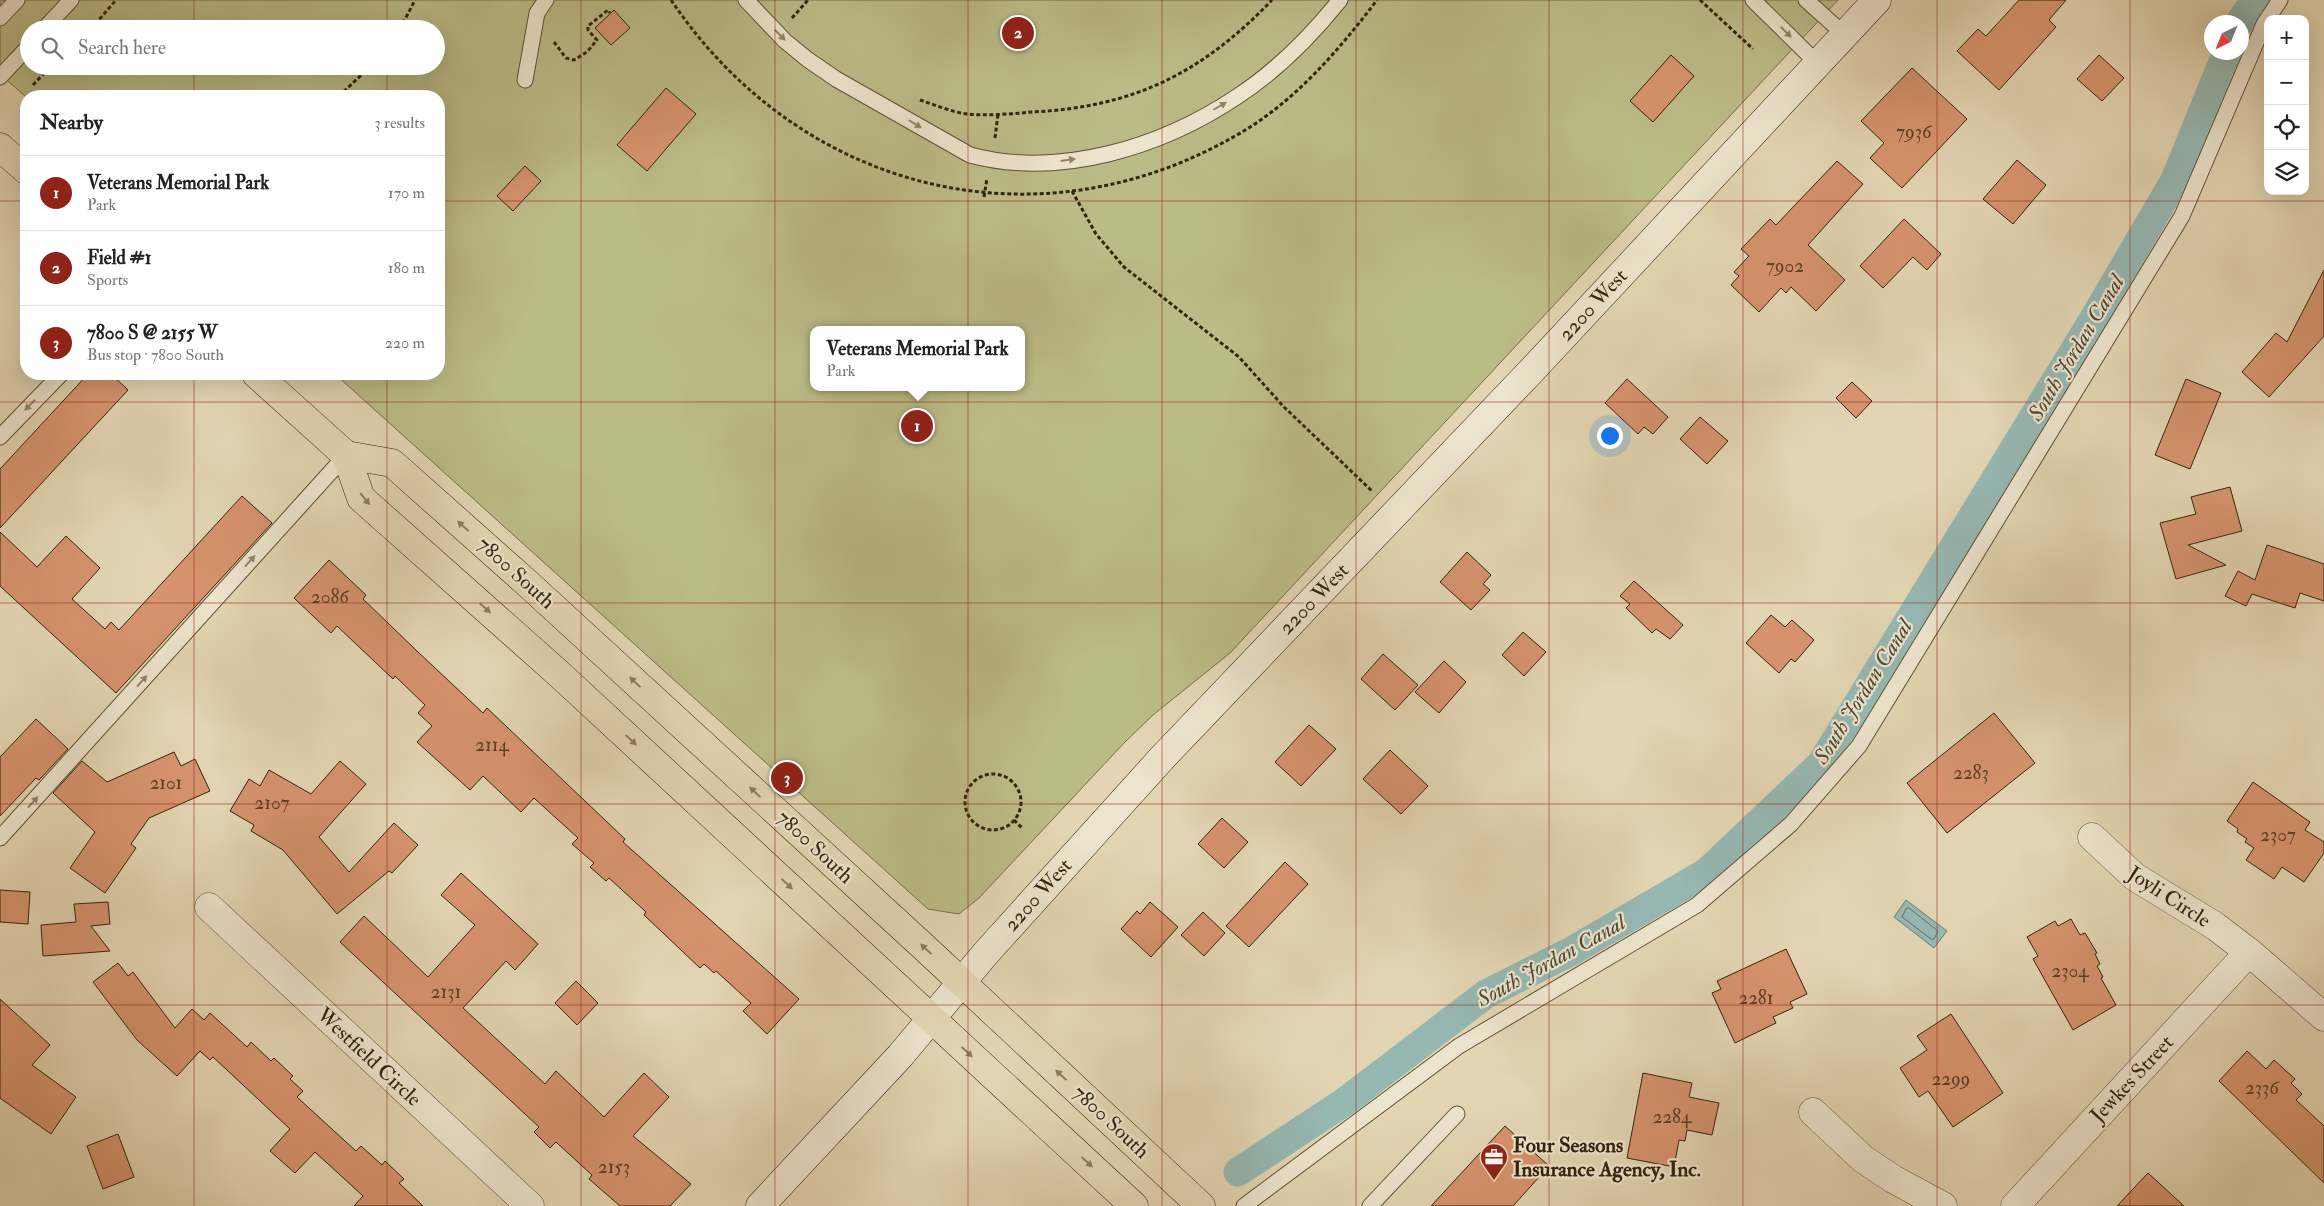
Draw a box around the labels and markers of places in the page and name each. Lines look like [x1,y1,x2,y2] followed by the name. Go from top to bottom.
[1002,14,1034,52] pin: 2
[901,407,933,445] pin: 1
[771,759,803,797] pin: 3
[1513,1132,1701,1183] place label: Four Seasons Insurance Agency, Inc.
[1479,1142,1509,1181] office icon: Four Seasons Insurance Agency, Inc.

